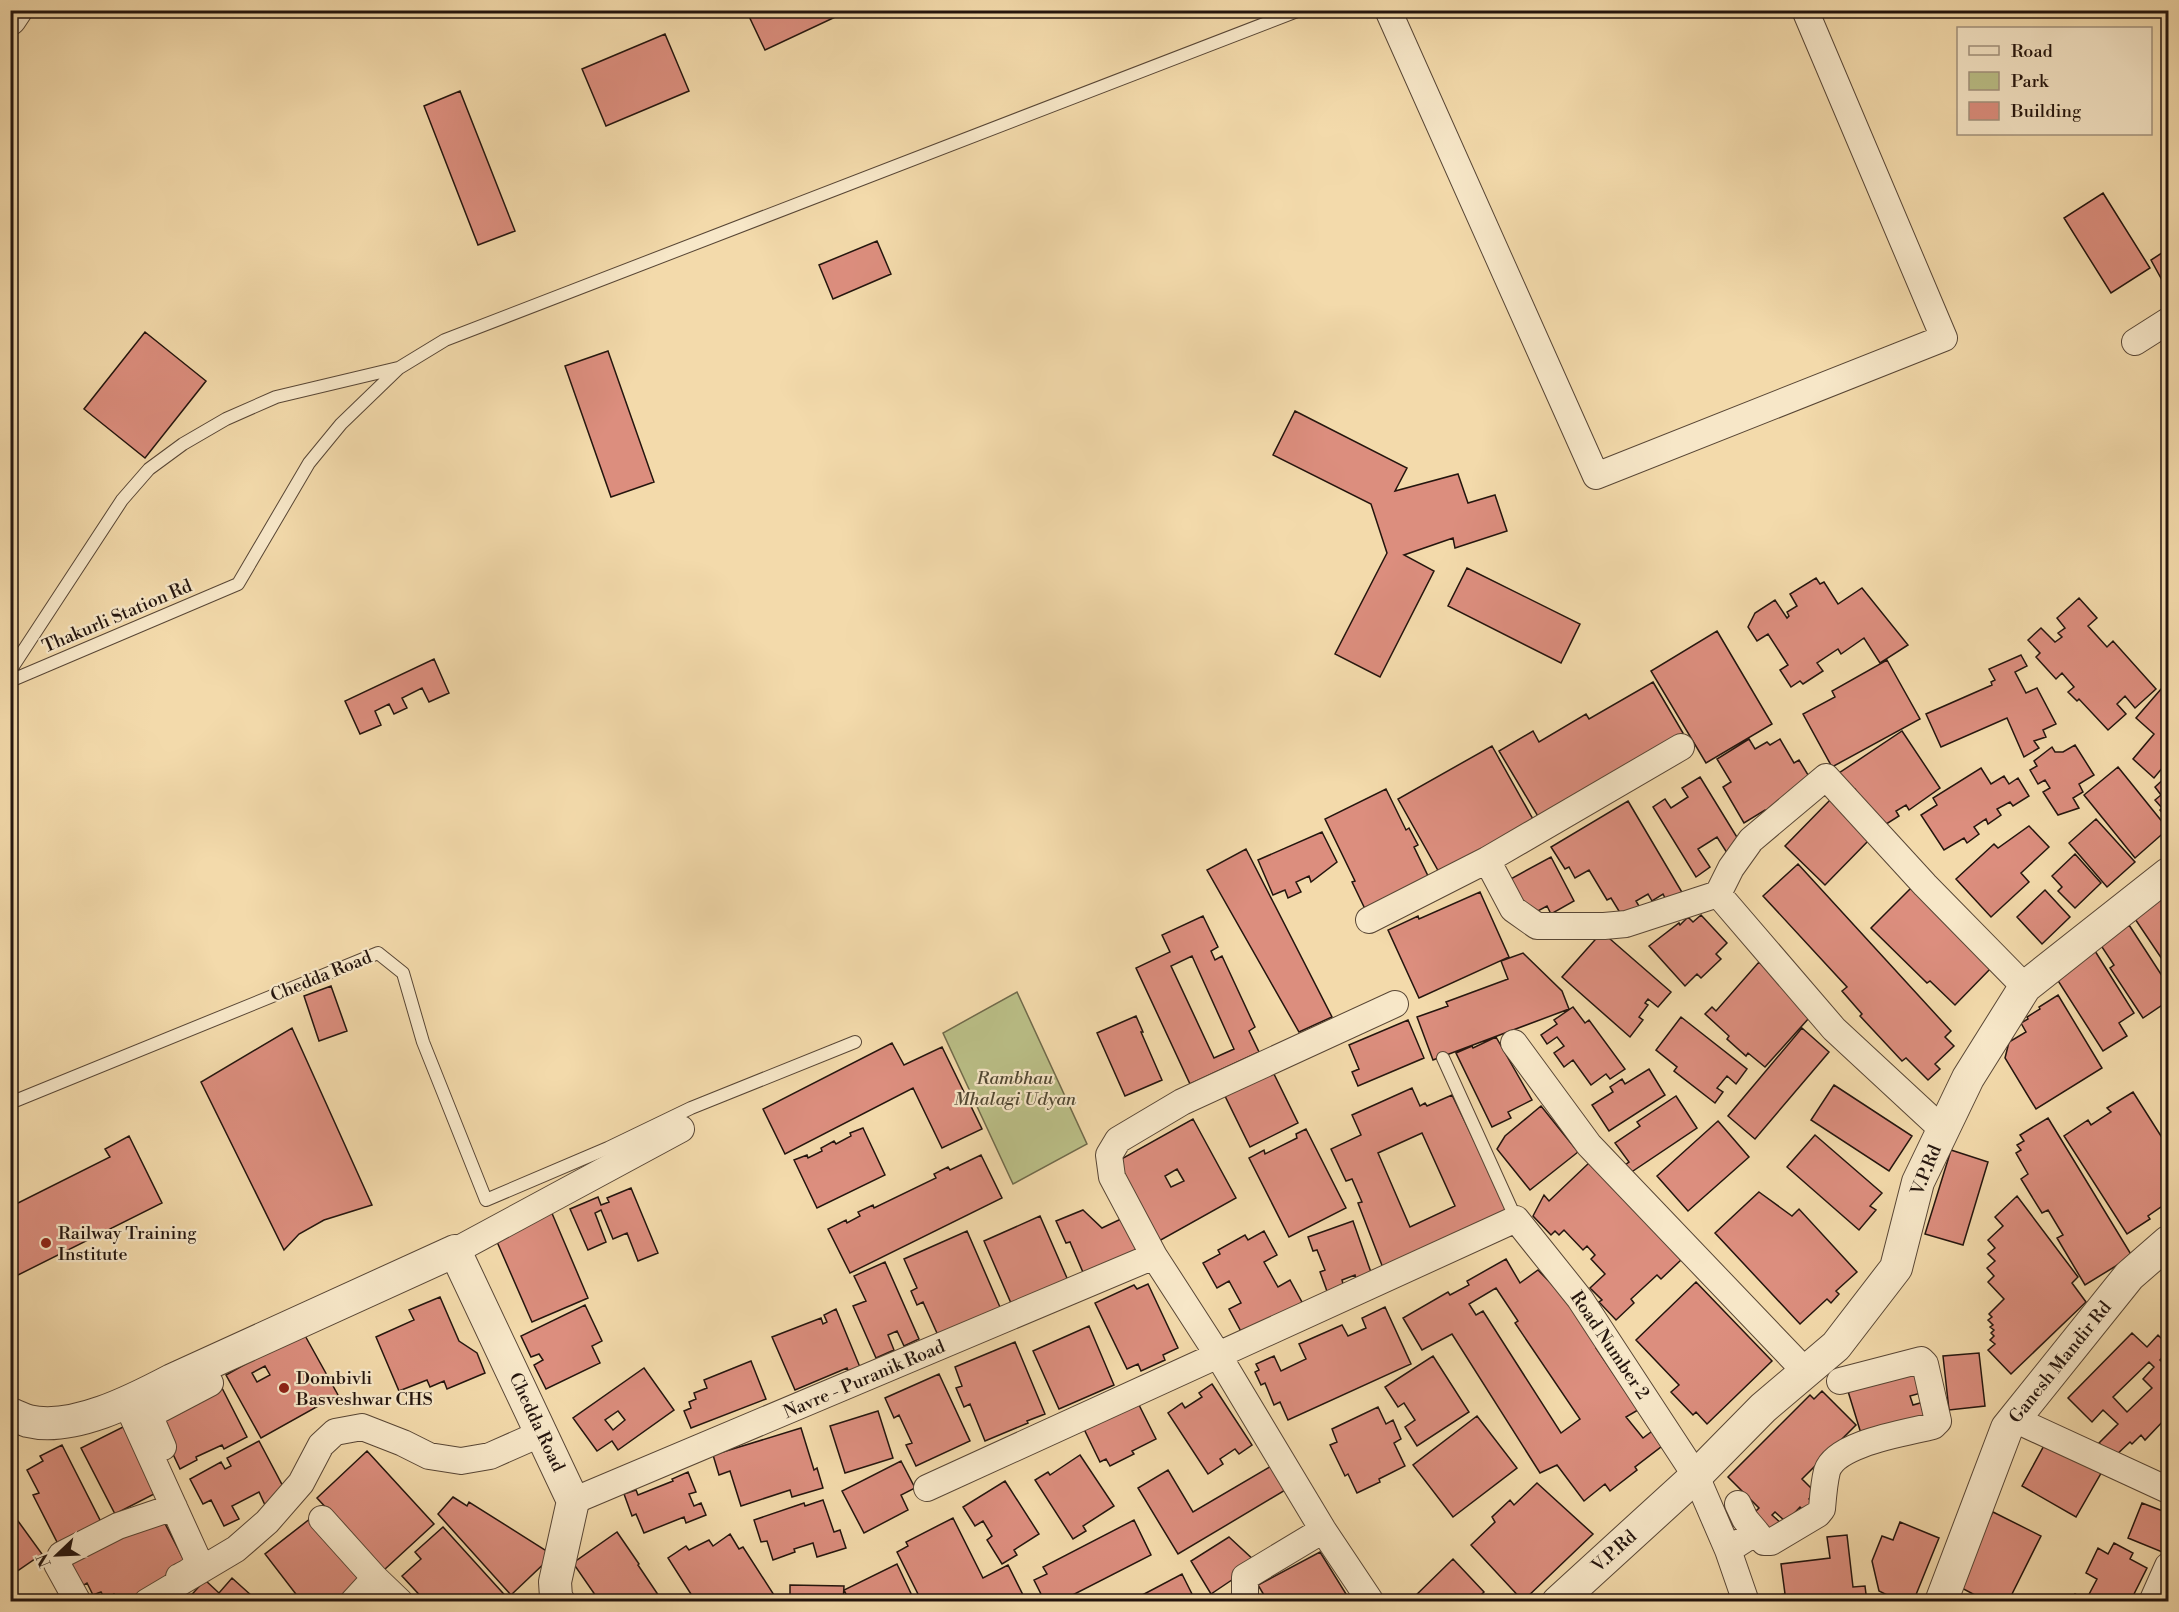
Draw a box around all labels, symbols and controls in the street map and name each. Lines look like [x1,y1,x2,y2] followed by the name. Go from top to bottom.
[1957,27,2152,135] legend
[2011,40,2054,63] text: Road
[2011,70,2050,93] text: Park
[2010,100,2082,123] text: Building
[39,574,196,658] street label: Thakurli Station Rd
[267,945,376,1007] street label: Chedda Road
[954,1067,1077,1111] park label: Rambhau Mhalagi Udyan
[1906,1141,1947,1200] street label: V.P.Rd
[58,1222,197,1266] place label: Railway Training Institute
[39,1236,53,1250] marker: Railway Training Institute
[1565,1287,1654,1404] street label: Road Number 2
[2004,1296,2117,1428] street label: Ganesh Mandir Rd
[780,1335,949,1424] street label: Navre - Puranik Road
[295,1367,433,1411] place label: Dombivli Basveshwar CHS
[503,1369,570,1476] street label: Chedda Road
[277,1381,291,1395] marker: Dombivli Basveshwar CHS
[27,1525,87,1585] north arrow
[1586,1525,1642,1578] street label: V.P.Rd
[32,1550,56,1570] text: N

